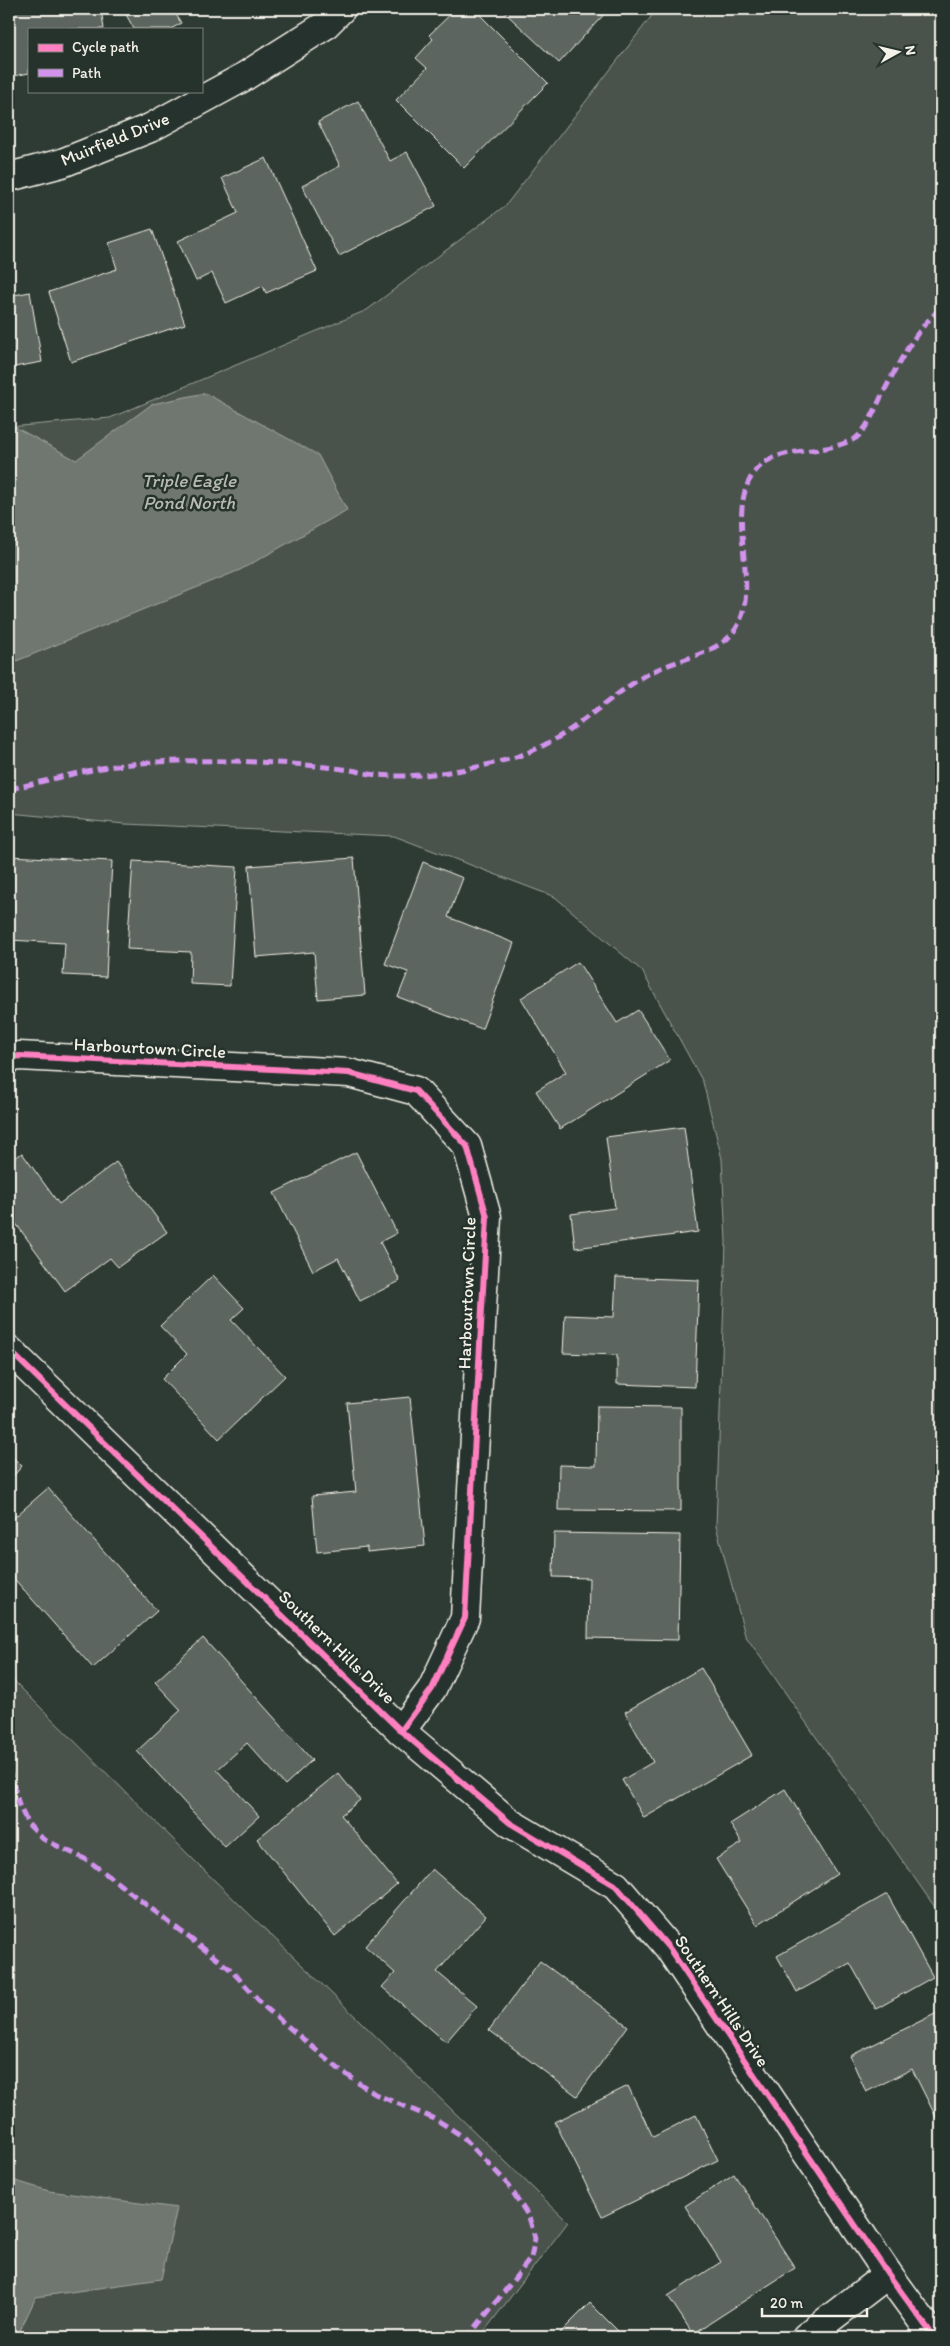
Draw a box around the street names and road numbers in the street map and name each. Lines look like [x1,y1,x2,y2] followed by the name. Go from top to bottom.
[57,107,173,171] street label: Muirfield Drive
[73,1033,227,1063] street label: Harbourtown Circle
[453,1216,481,1370] street label: Harbourtown Circle
[274,1586,400,1708] street label: Southern Hills Drive
[670,1931,774,2071] street label: Southern Hills Drive

